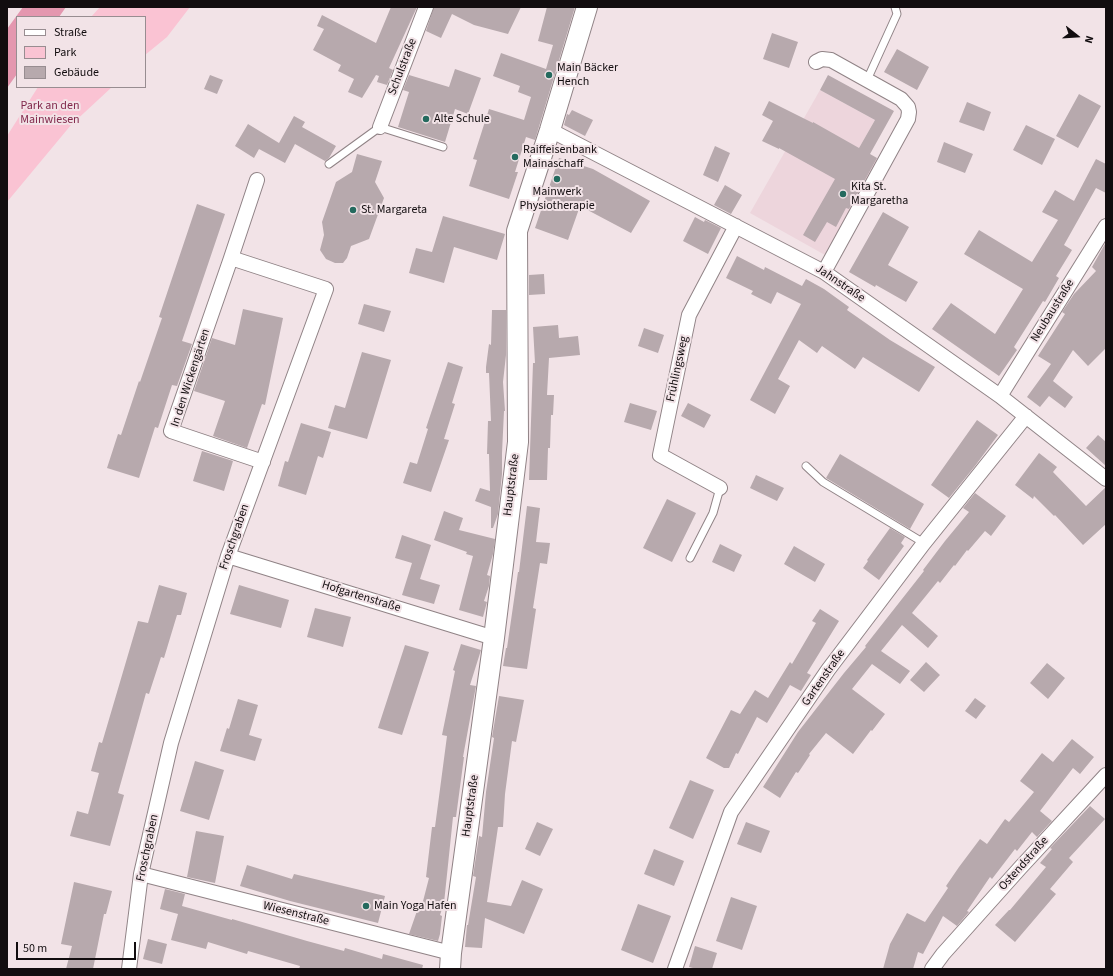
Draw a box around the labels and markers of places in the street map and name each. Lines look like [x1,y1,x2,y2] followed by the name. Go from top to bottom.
[557,61,618,89] place label: Main Bäcker Hench
[544,70,554,80] marker: Main Bäcker Hench
[434,112,490,126] place label: Alte Schule
[421,114,431,124] marker: Alte Schule
[523,143,597,171] place label: Raiffeisenbank Mainaschaff
[510,152,520,162] marker: Raiffeisenbank Mainaschaff
[552,174,562,184] marker: Mainwerk Physiotherapie
[851,180,908,208] place label: Kita St. Margaretha
[519,185,595,213] place label: Mainwerk Physiotherapie
[838,189,848,199] marker: Kita St. Margaretha
[361,203,427,217] place label: St. Margareta
[348,205,358,215] marker: St. Margareta
[374,899,456,913] place label: Main Yoga Hafen
[361,901,371,911] marker: Main Yoga Hafen

